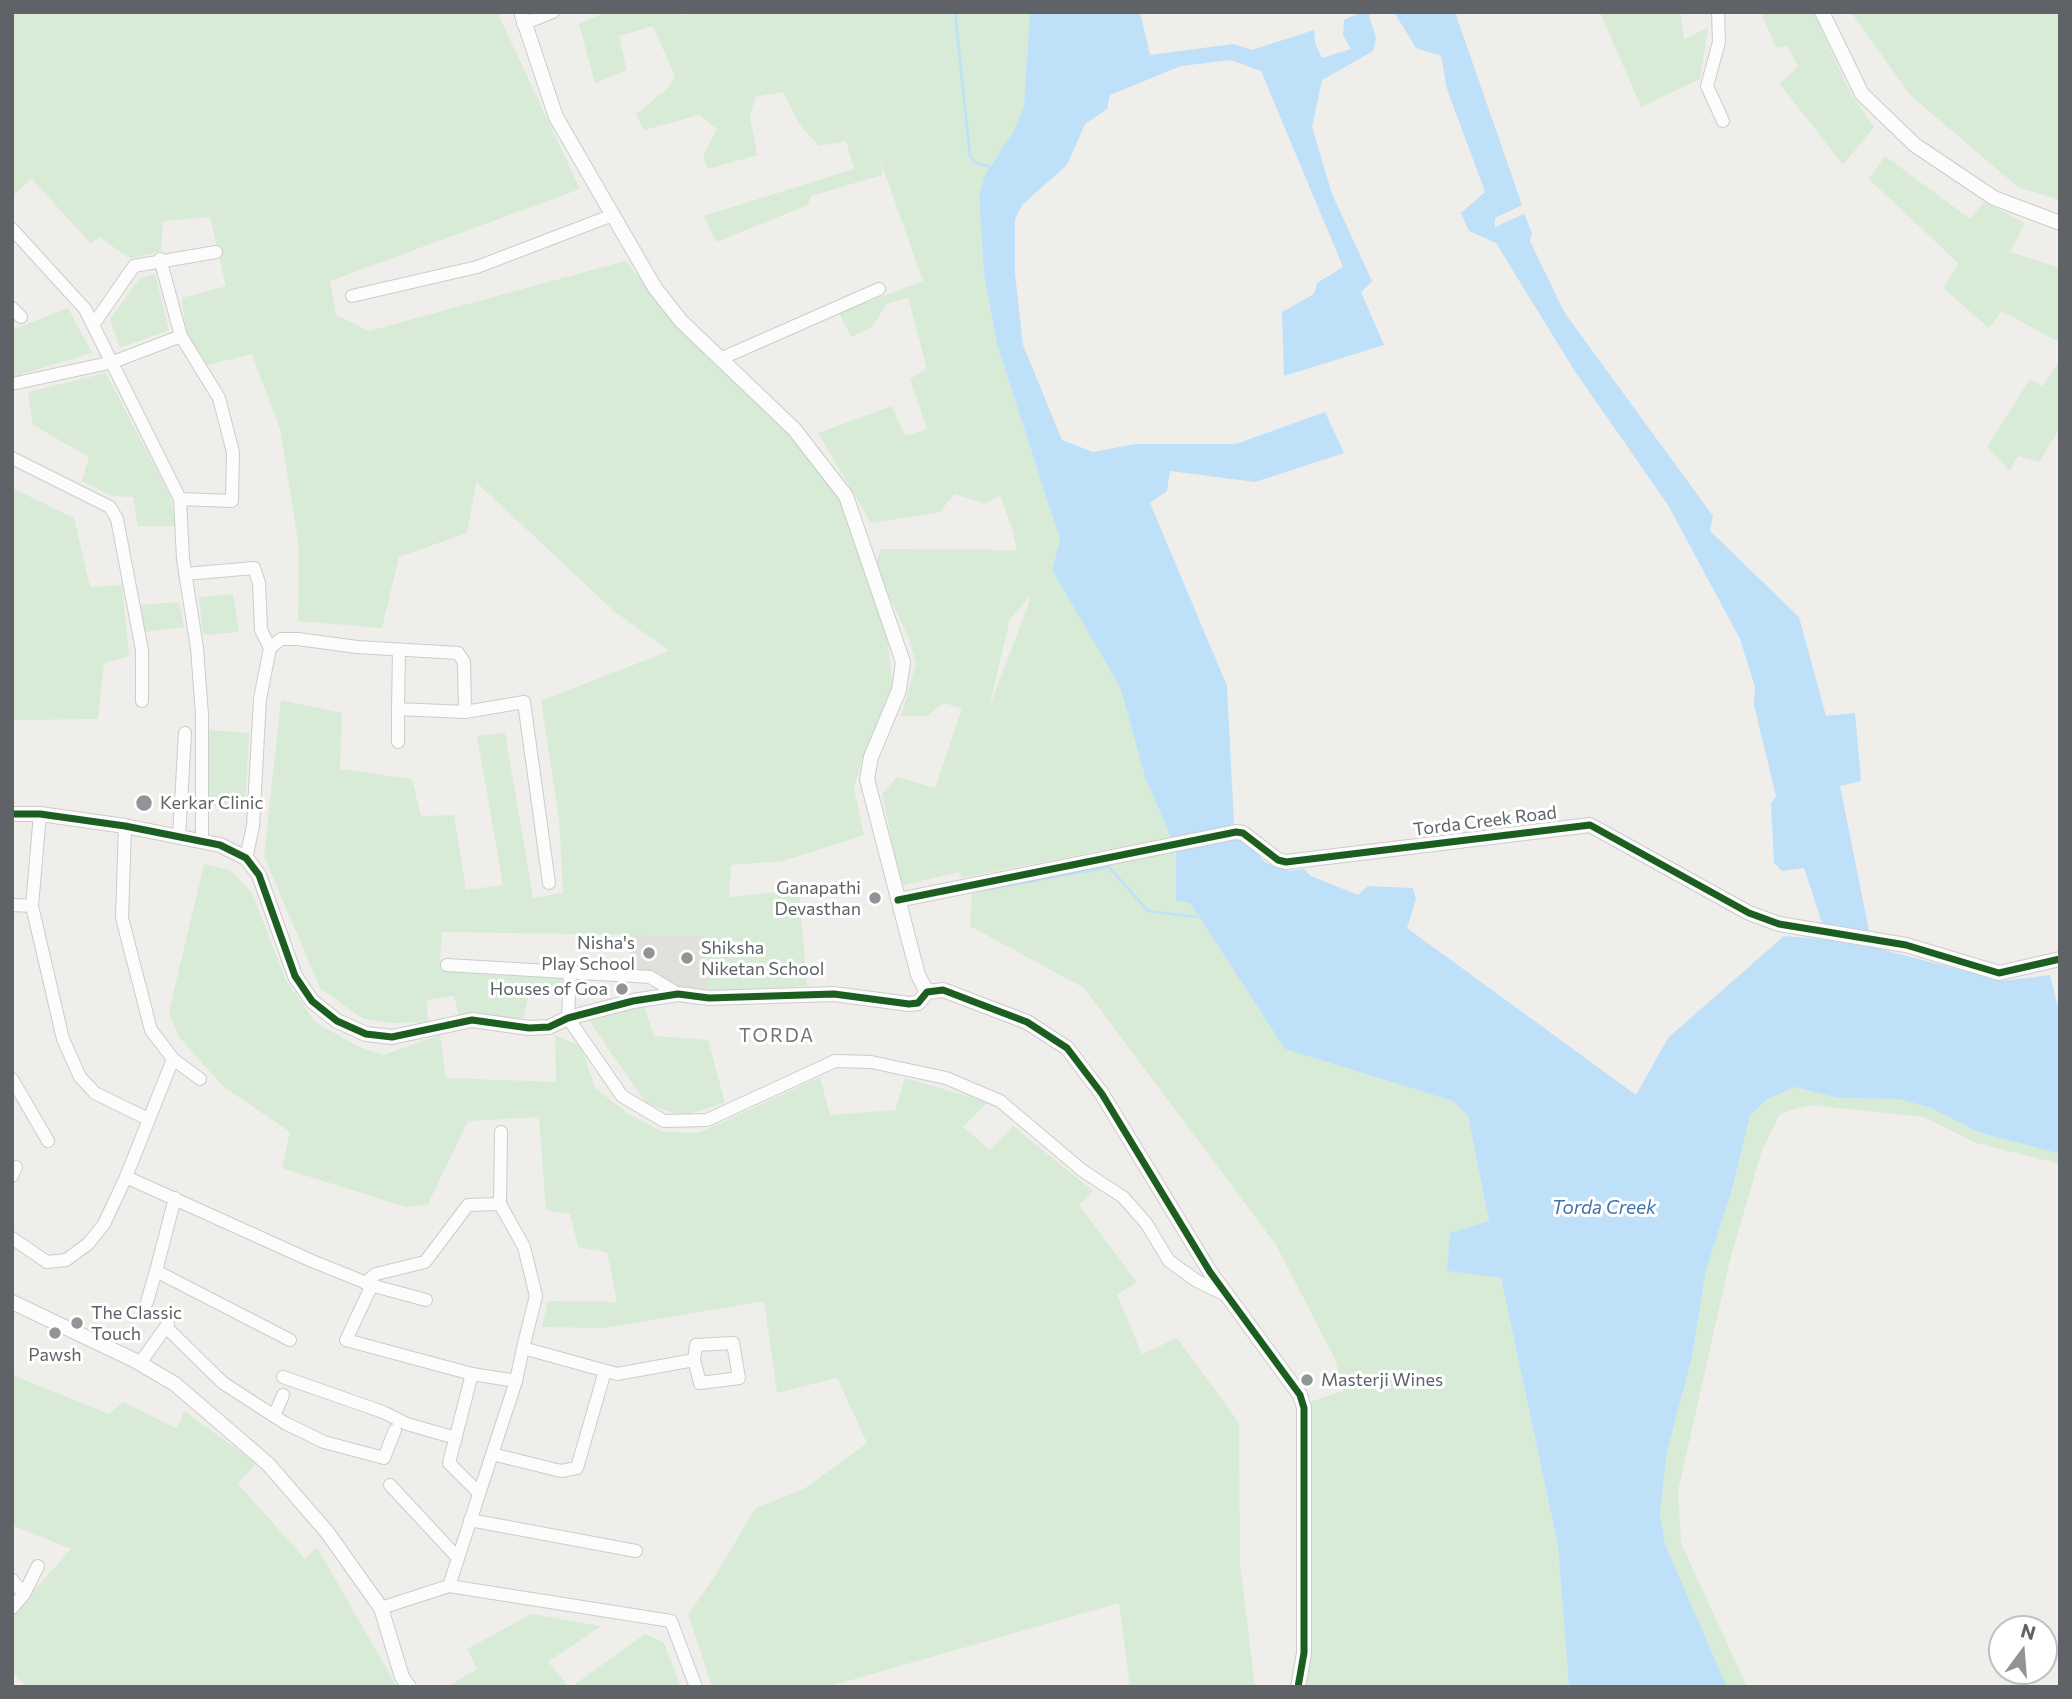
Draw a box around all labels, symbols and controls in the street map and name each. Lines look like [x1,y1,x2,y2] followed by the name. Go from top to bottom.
[160,792,263,814] place label: Kerkar Clinic
[134,793,154,813] marker: Kerkar Clinic
[1412,801,1558,841] street label: Torda Creek Road
[774,877,861,920] place label: Ganapathi Devasthan
[867,890,883,906] marker: Ganapathi Devasthan
[541,932,635,974] place label: Nisha's Play School
[701,937,824,979] place label: Shiksha Niketan School
[641,945,657,961] marker: Nisha's Play School
[679,950,695,966] marker: Shiksha Niketan School
[490,978,608,1000] place label: Houses of Goa
[614,981,630,997] marker: Houses of Goa
[739,1025,815,1047] district label: TORDA
[1552,1197,1656,1219] water label: Torda Creek
[91,1302,182,1344] place label: The Classic Touch
[69,1315,85,1331] marker: The Classic Touch
[47,1325,63,1341] marker: Pawsh
[28,1344,82,1366] place label: Pawsh
[1321,1369,1443,1391] place label: Masterji Wines
[1299,1372,1315,1388] marker: Masterji Wines
[1988,1615,2058,1685] north arrow
[2018,1618,2038,1644] text: N

